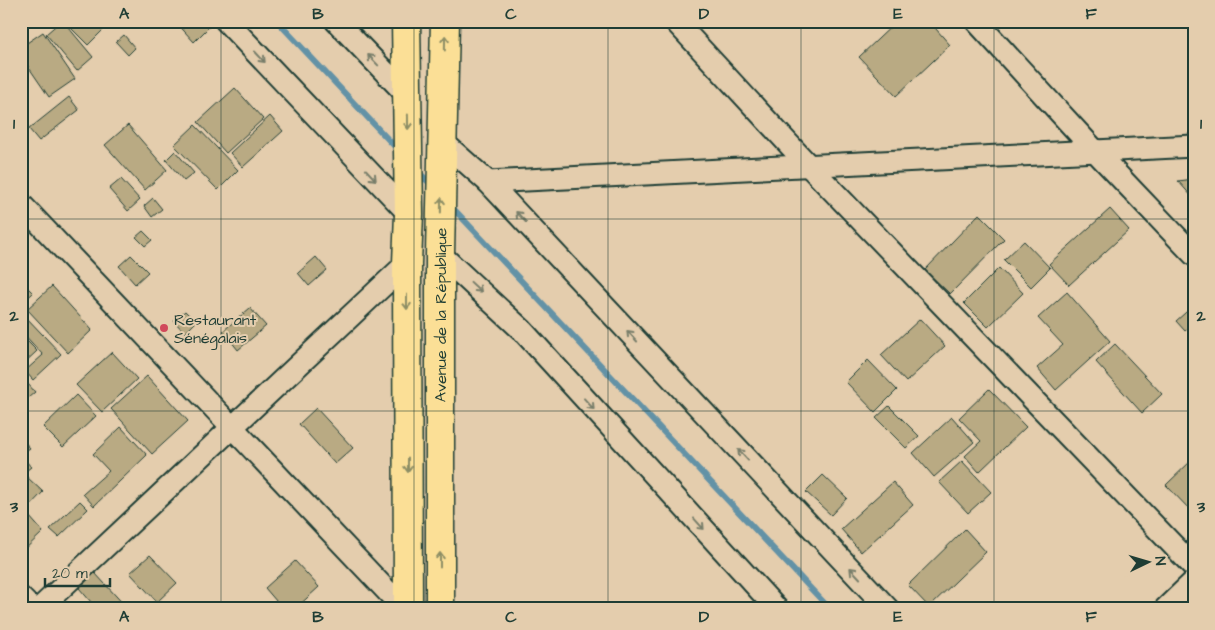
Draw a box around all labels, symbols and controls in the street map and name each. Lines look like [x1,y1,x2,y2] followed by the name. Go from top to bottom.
[119,3,130,25] text: A
[312,3,324,25] text: B
[505,3,517,25] text: C
[699,3,710,25] text: D
[893,3,903,25] text: E
[1085,3,1097,25] text: F
[440,35,450,51] one-way arrow
[254,50,266,63] one-way arrow
[367,54,380,66] one-way arrow
[13,113,16,135] text: 1
[1200,113,1203,135] text: 1
[403,114,413,130] one-way arrow
[365,168,377,181] one-way arrow
[437,197,446,213] one-way arrow
[515,211,527,224] one-way arrow
[430,227,453,402] street label: Avenue de la République
[470,281,482,293] one-way arrow
[402,294,412,310] one-way arrow
[8,305,19,327] text: 2
[1195,305,1206,327] text: 2
[174,309,257,350] place label: Restaurant Sénégalais
[158,322,170,334] marker: Restaurant Sénégalais
[626,330,638,342] one-way arrow
[583,397,595,410] one-way arrow
[737,448,749,461] one-way arrow
[403,456,413,473] one-way arrow
[9,496,19,518] text: 3
[1196,496,1206,518] text: 3
[693,517,705,530] one-way arrow
[1122,538,1172,588] north arrow
[435,552,445,568] one-way arrow
[45,555,110,587] scale bar
[1150,556,1170,566] text: N
[52,563,88,584] text: 20 m
[849,567,860,580] one-way arrow
[119,606,130,628] text: A
[312,606,324,628] text: B
[505,606,517,628] text: C
[699,606,710,628] text: D
[893,606,903,628] text: E
[1085,606,1097,628] text: F

